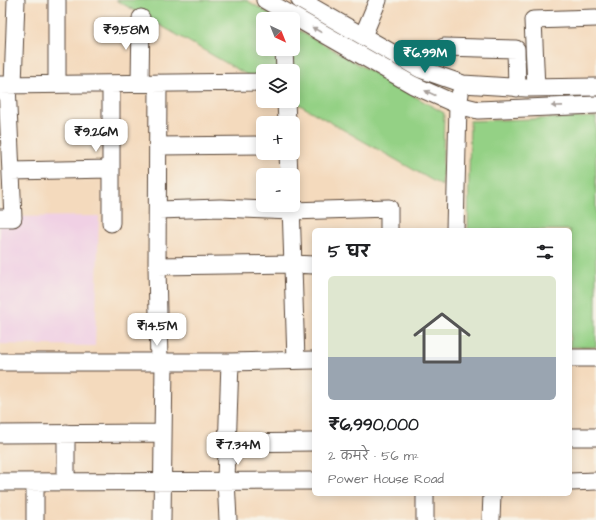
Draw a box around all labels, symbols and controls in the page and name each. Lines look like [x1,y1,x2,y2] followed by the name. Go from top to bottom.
[256,12,300,56] north arrow
[256,12,300,212] map controls
[93,17,159,51] pin: ₹9.58M
[103,21,149,39] text: ₹9.58M
[311,26,323,33] one-way arrow
[392,40,458,74] pin: ₹6.99M
[403,44,447,62] text: ₹6.99M
[256,64,300,108] button: layers
[424,89,436,95] one-way arrow
[550,103,563,109] one-way arrow
[256,116,300,160] button: +
[63,119,129,153] pin: ₹9.26M
[74,123,118,141] text: ₹9.26M
[256,168,300,212] button: −
[328,240,369,264] text: 5 घर
[534,241,556,263] icon: filters
[406,302,478,374] icon: home
[124,313,190,347] pin: ₹14.5M
[136,317,178,335] text: ₹14.5M
[328,413,419,437] text: ₹6,990,000
[205,432,271,466] pin: ₹7.34M
[216,436,260,454] text: ₹7.34M
[328,447,419,465] text: 2 कमरे · 56 m²
[328,470,444,488] text: Power House Road

